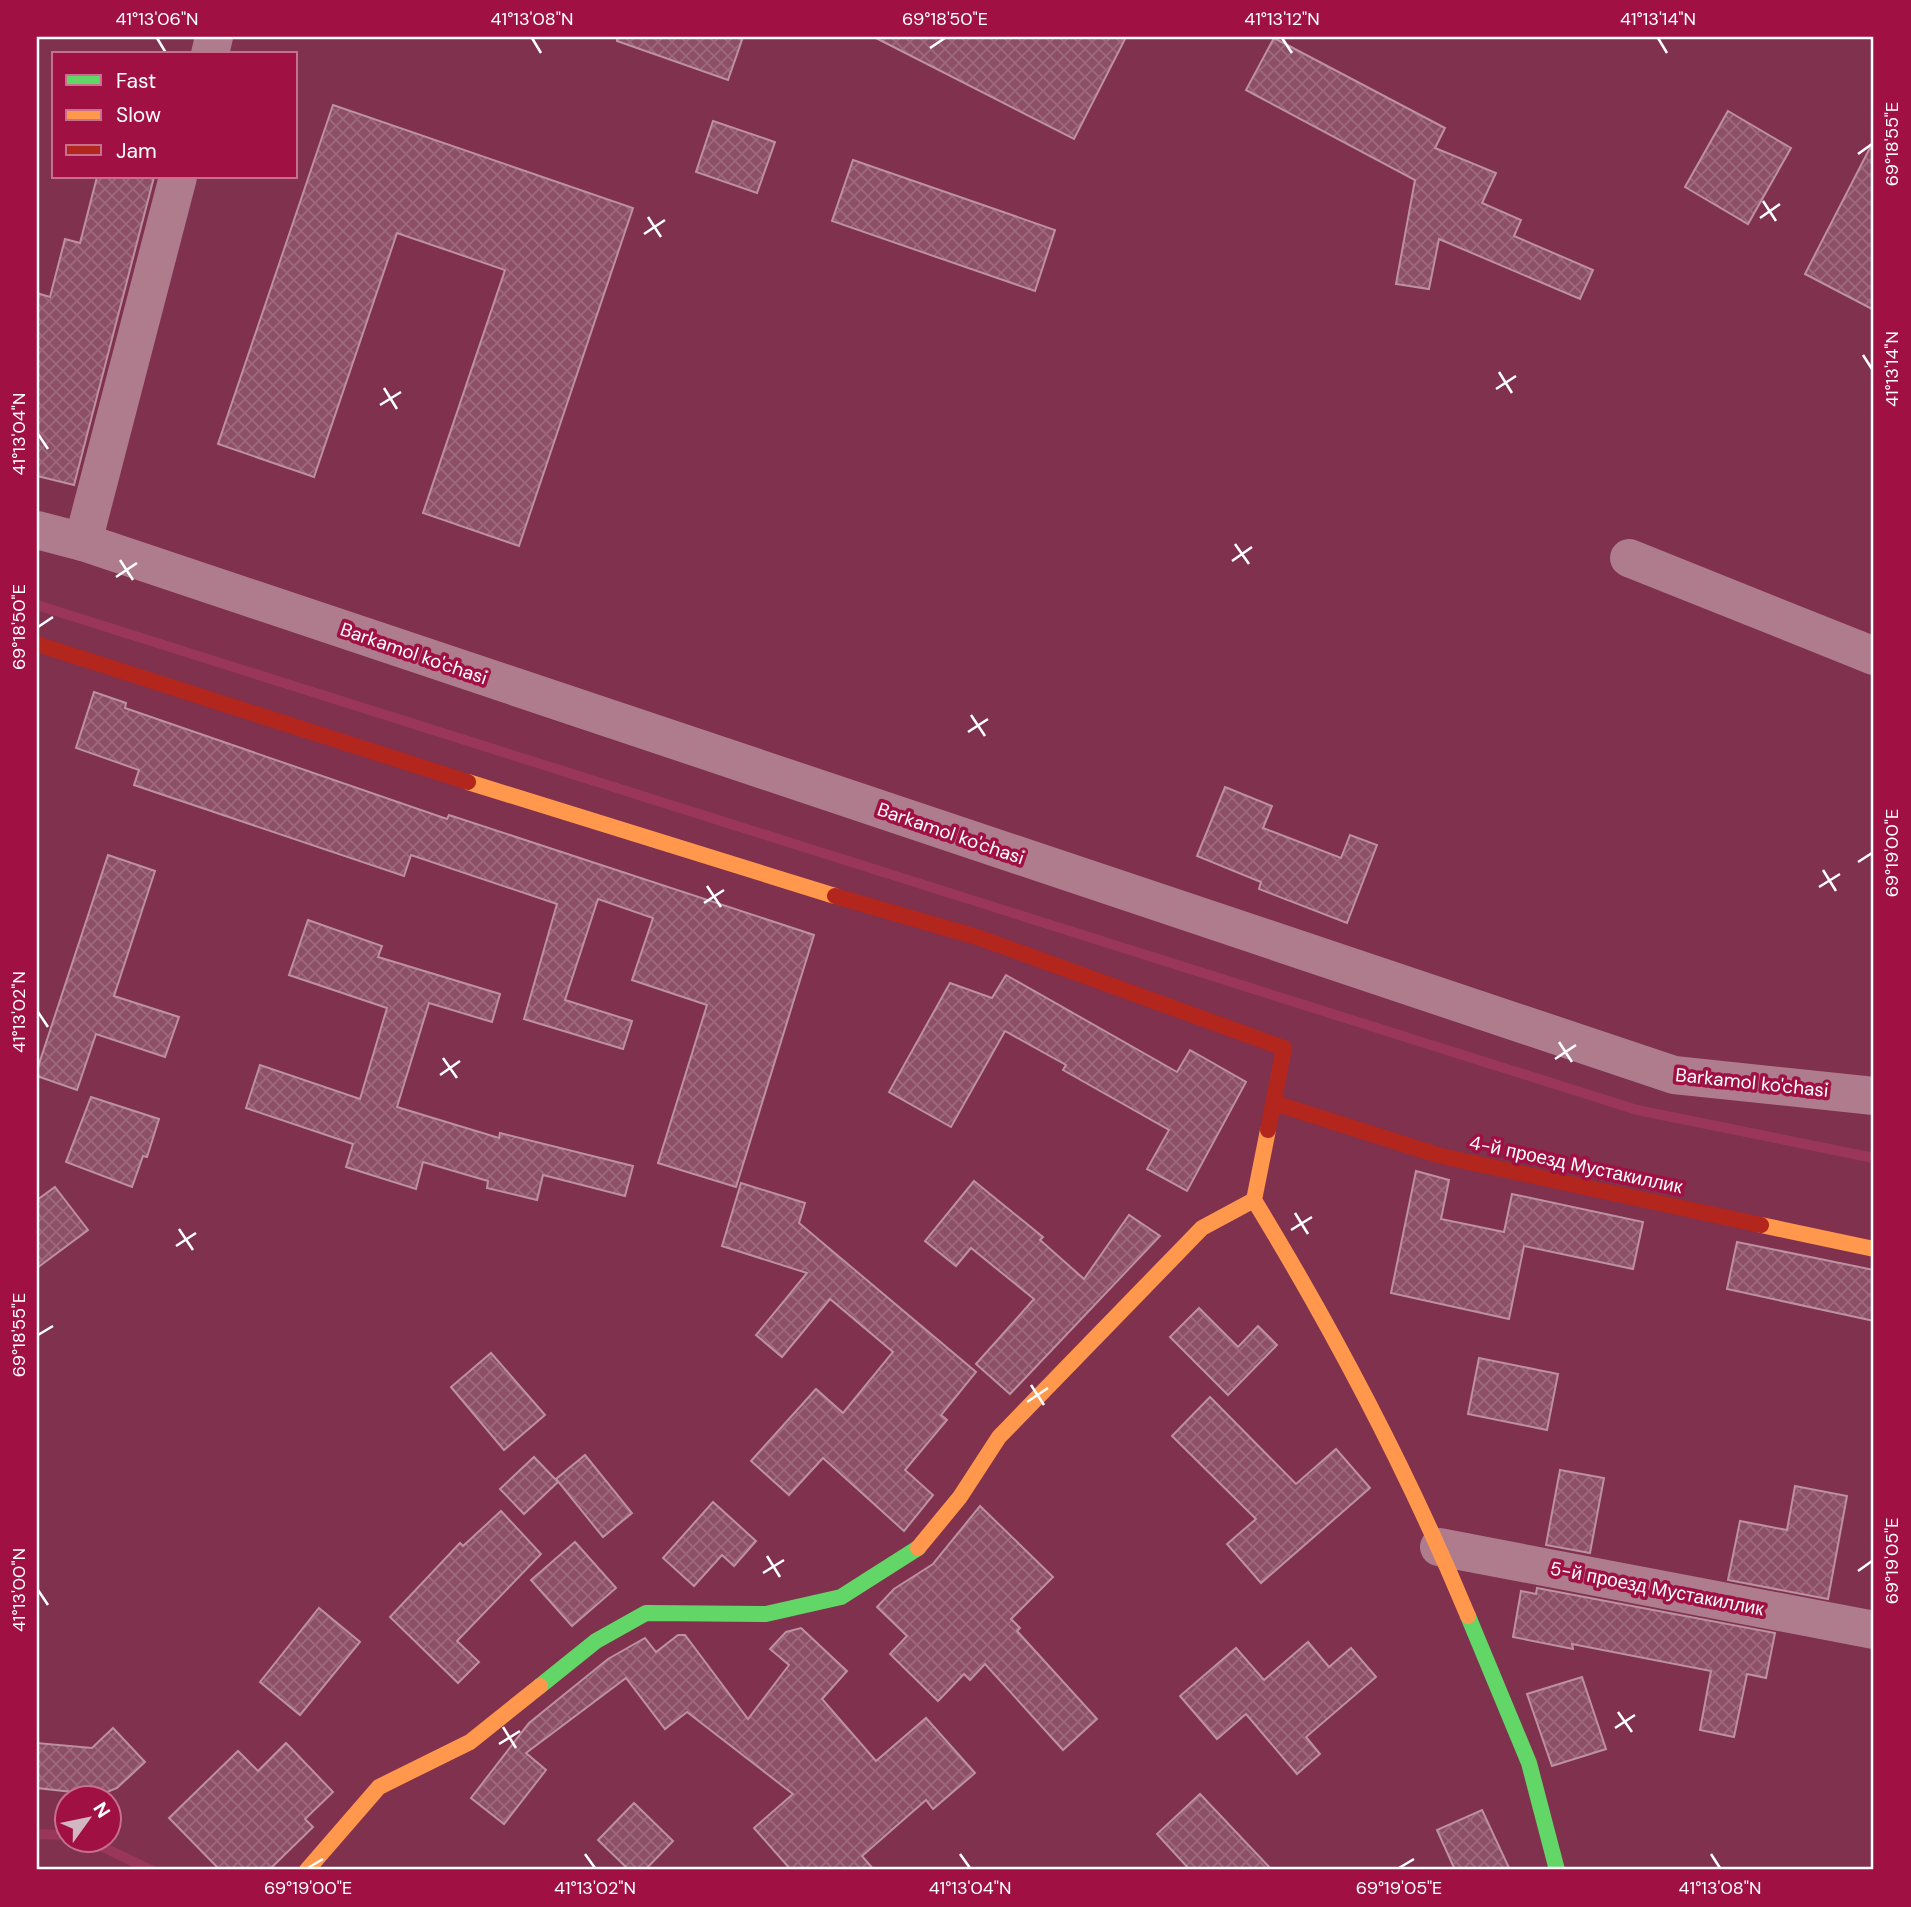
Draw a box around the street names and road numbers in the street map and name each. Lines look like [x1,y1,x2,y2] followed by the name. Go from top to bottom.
[337,617,491,690] street label: Barkamol ko'chasi
[874,797,1028,870] street label: Barkamol ko'chasi
[1674,1062,1830,1103] street label: Barkamol ko'chasi
[1467,1130,1685,1199] street label: 4-й проезд Мустакиллик
[1548,1555,1767,1622] street label: 5-й проезд Мустакиллик

